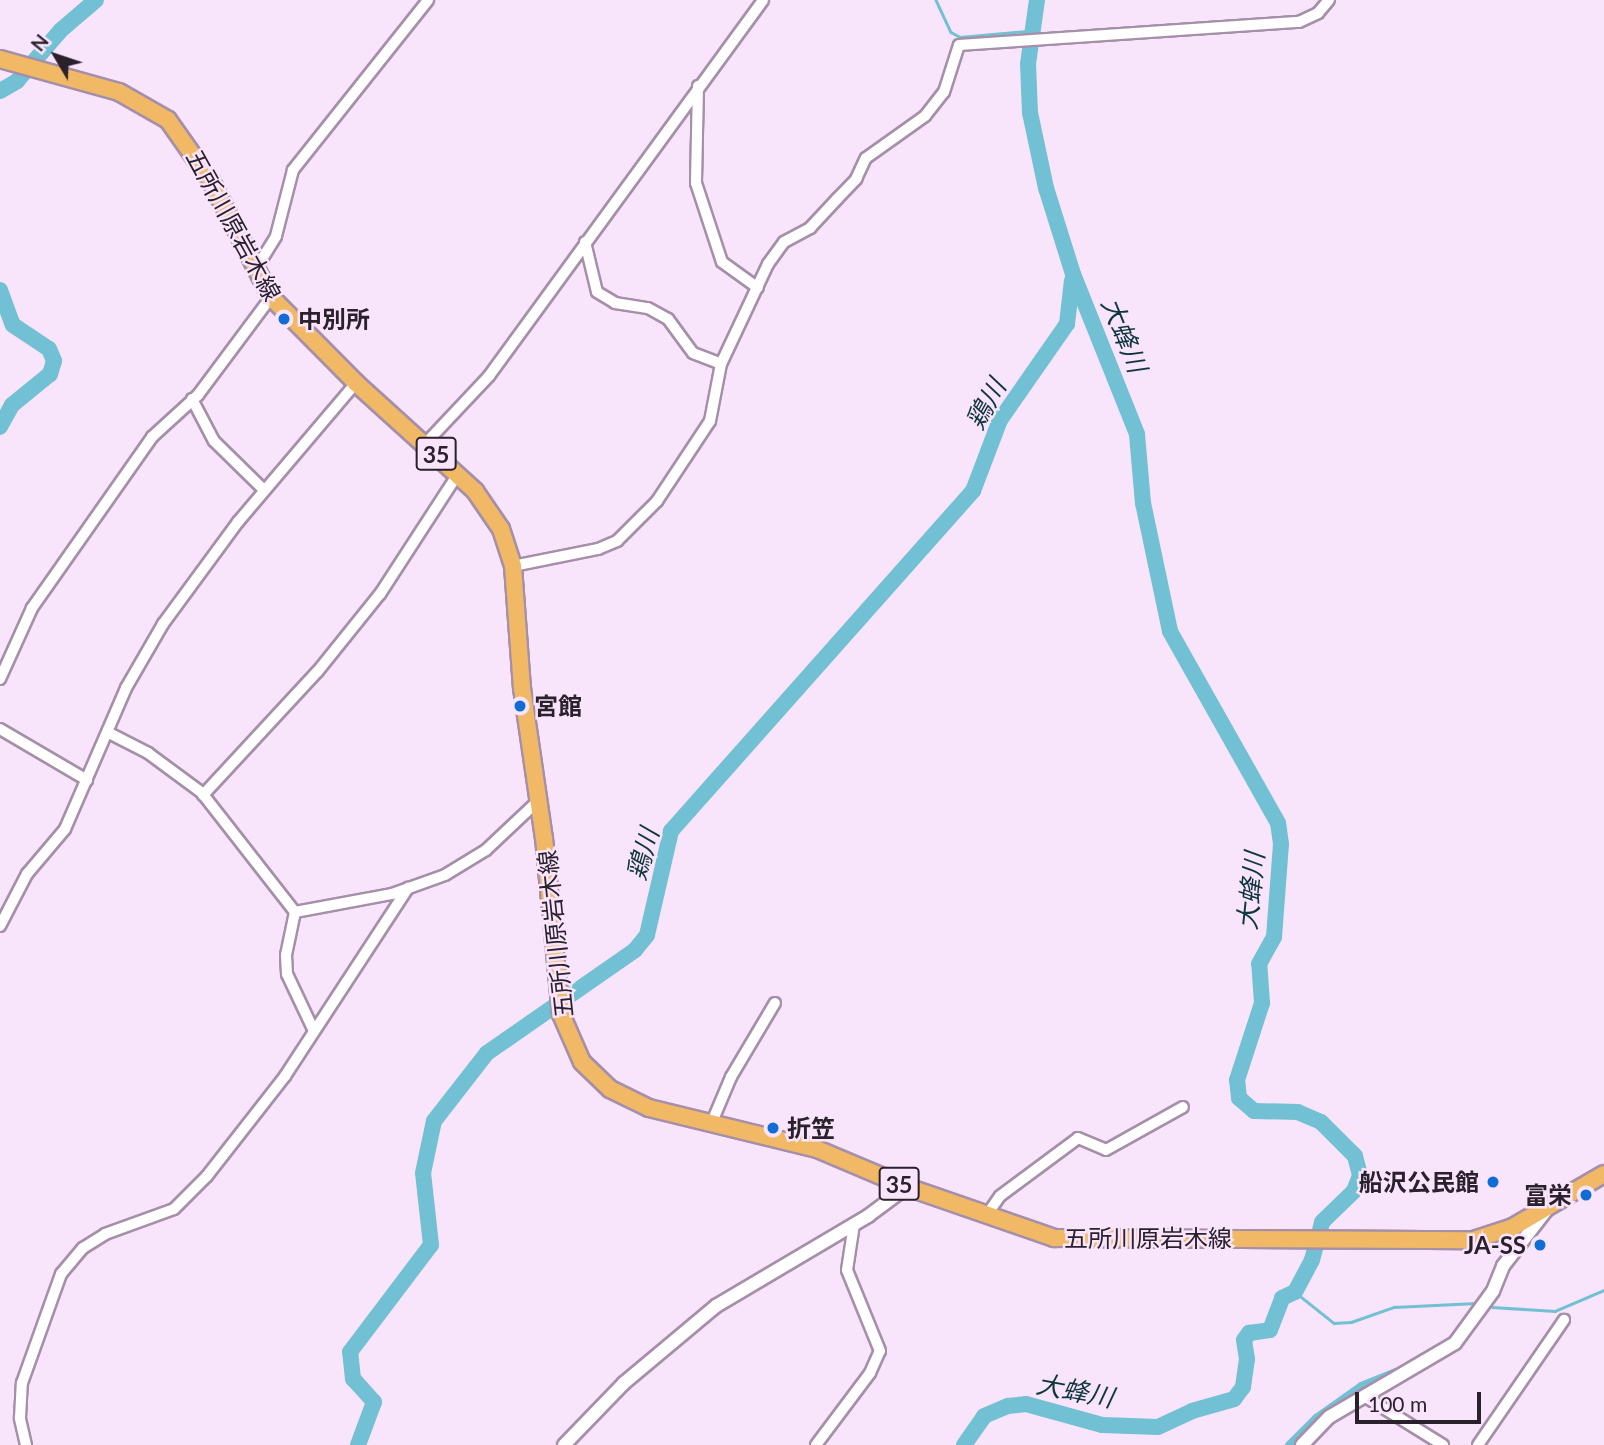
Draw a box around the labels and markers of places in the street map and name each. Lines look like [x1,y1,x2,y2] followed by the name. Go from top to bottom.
[298,305,370,333] place label: 中別所
[276,311,292,327] marker: 中別所
[534,692,582,720] place label: 宮館
[512,698,528,714] marker: 宮館
[787,1114,835,1142] place label: 折笠
[765,1120,781,1136] marker: 折笠
[1359,1168,1479,1196] place label: 船沢公民館
[1485,1174,1501,1190] marker: 船沢公民館
[1524,1181,1572,1209] place label: 富栄
[1578,1187,1594,1203] marker: 富栄
[1464,1231,1526,1259] place label: JA-SS
[1532,1237,1548,1253] marker: JA-SS

